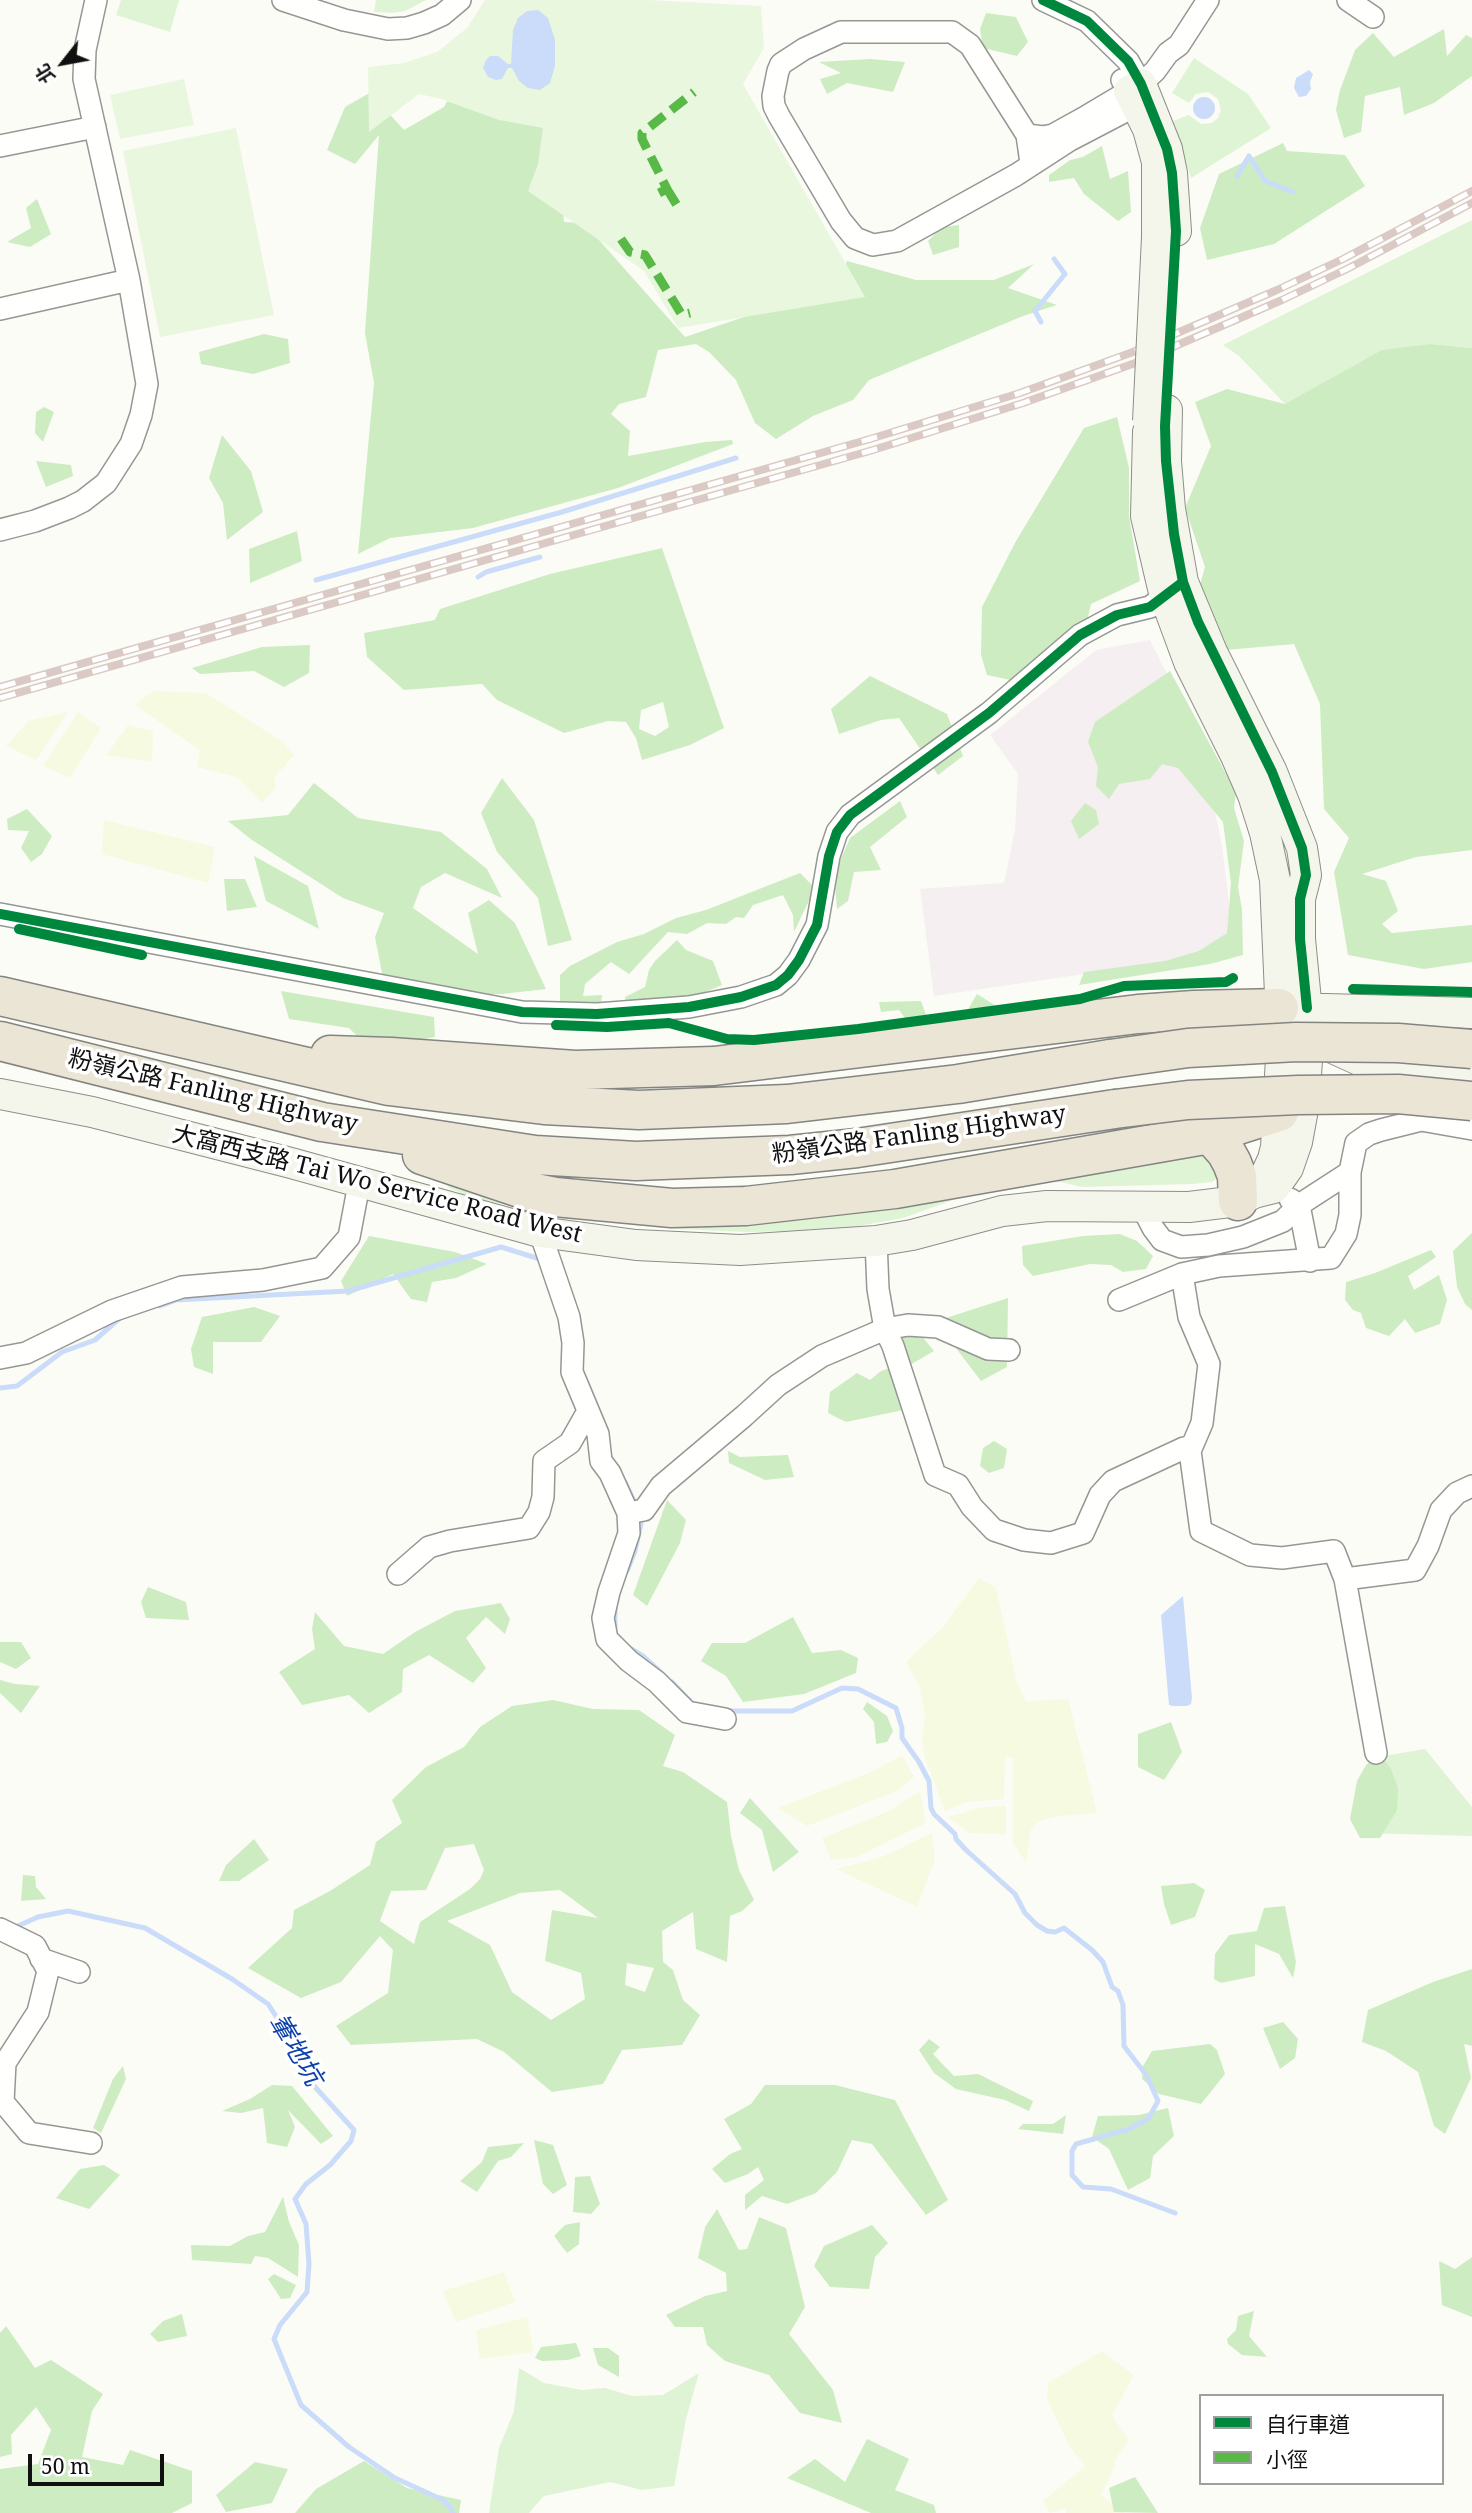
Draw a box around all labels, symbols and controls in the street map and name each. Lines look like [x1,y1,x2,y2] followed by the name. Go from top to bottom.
[28,28,98,98] north arrow
[29,59,61,89] text: 北
[65,1045,361,1139] street label: 粉嶺公路 Fanling Highway
[770,1100,1068,1170] street label: 粉嶺公路 Fanling Highway
[169,1120,585,1250] street label: 大窩西支路 Tai Wo Service Road West
[262,2009,328,2091] water label: 輋地坑
[1199,2394,1444,2485] legend
[1266,2410,1350,2438] text: 自行車道
[32,2440,168,2484] scale bar
[1266,2445,1308,2473] text: 小徑
[41,2452,90,2480] text: 50 m

